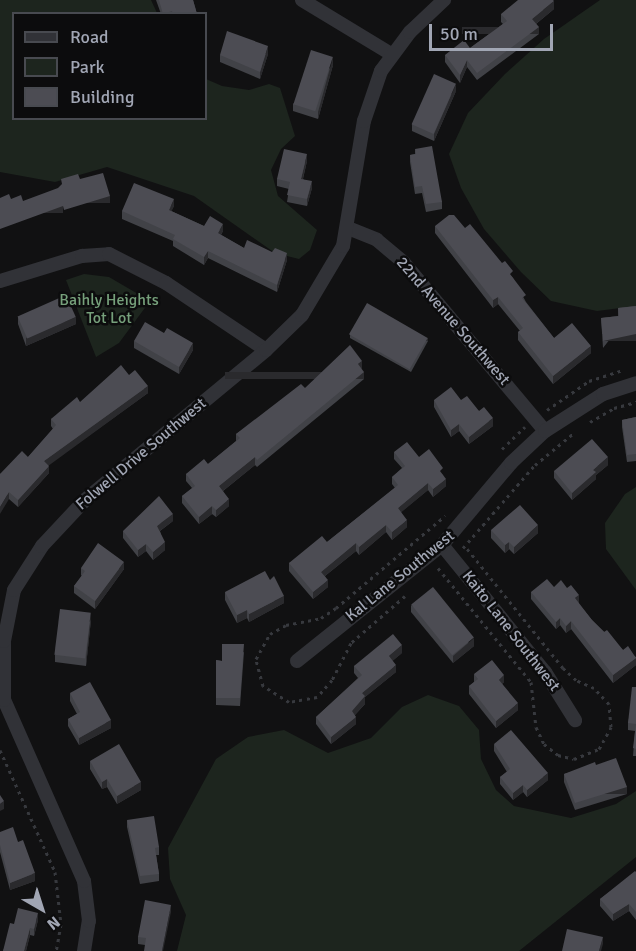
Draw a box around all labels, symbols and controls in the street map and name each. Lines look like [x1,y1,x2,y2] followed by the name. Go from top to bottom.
[12,12,207,120] legend
[432,12,556,50] scale bar
[440,23,478,45] text: 50 m
[70,26,109,48] text: Road
[70,56,105,78] text: Park
[70,86,134,108] text: Building
[392,253,514,389] street label: 22nd Avenue Southwest
[59,290,159,328] park label: Baihly Heights Tot Lot
[72,394,210,514] street label: Folwell Drive Southwest
[342,526,458,626] street label: Kal Lane Southwest
[458,567,564,695] street label: Kaito Lane Southwest
[12,879,72,939] north arrow
[43,912,64,934] text: N

